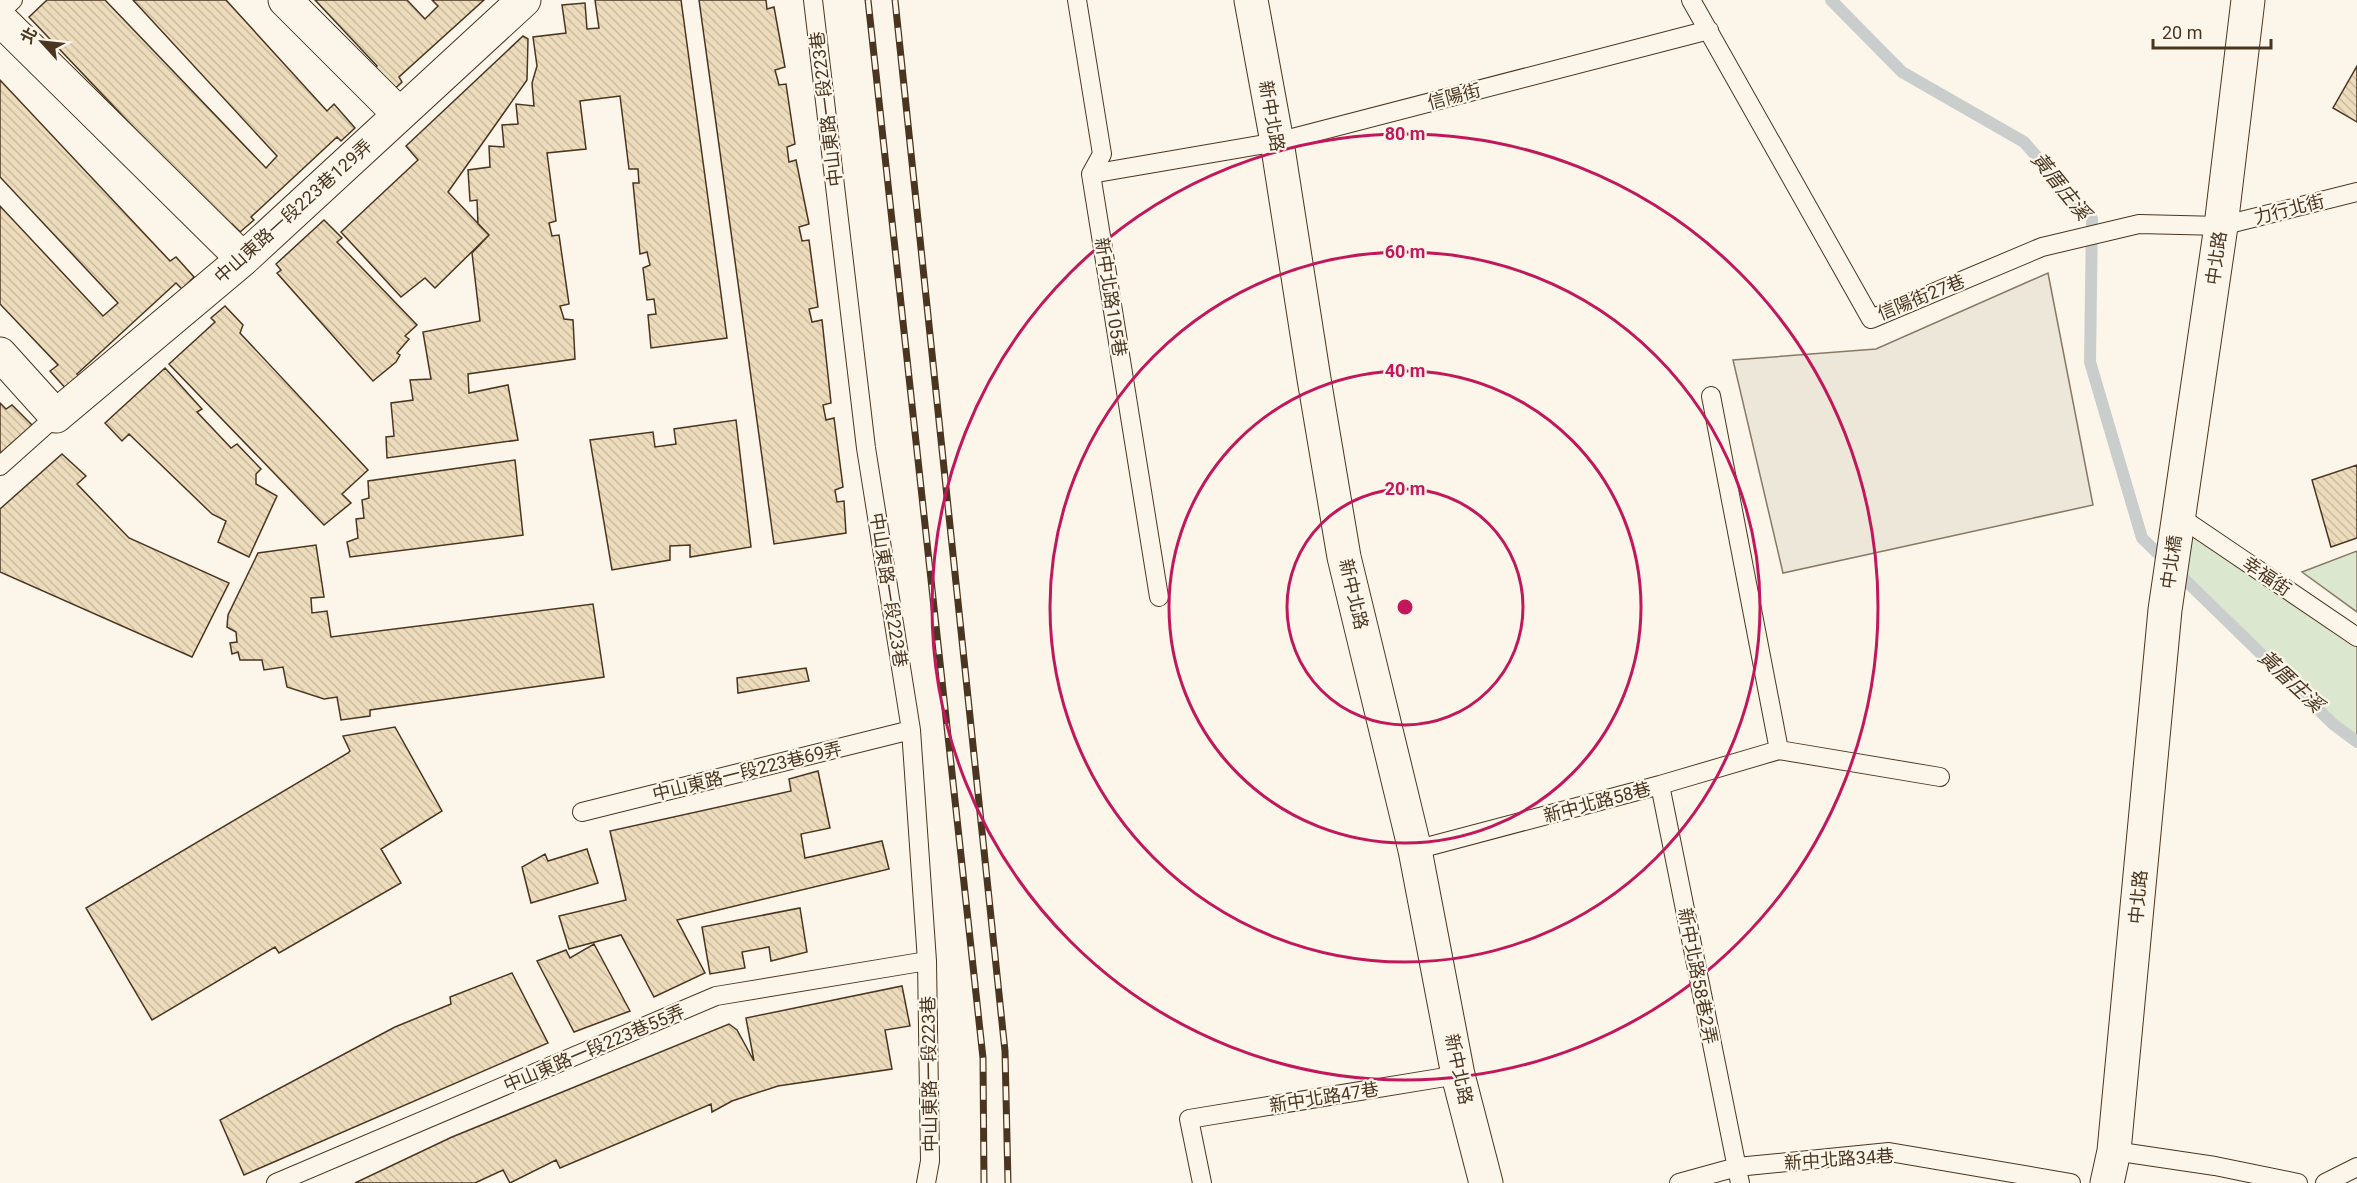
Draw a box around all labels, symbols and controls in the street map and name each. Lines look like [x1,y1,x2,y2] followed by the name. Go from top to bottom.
[12,12,72,72] north arrow
[2153,12,2272,50] scale bar
[2162,22,2202,43] text: 20 m
[17,24,41,47] text: 北
[806,30,846,188] street label: 中山東路一段223巷
[1255,79,1289,153] street label: 新中北路
[1425,79,1483,113] street label: 信陽街
[1385,123,1425,144] text: 80 m
[210,135,376,287] street label: 中山東路一段223巷129弄
[2027,147,2097,227] water label: 黃厝庄溪
[2252,190,2326,228] street label: 力行北街
[2202,230,2230,286] street label: 中北路
[1091,236,1131,358] street label: 新中北路105巷
[1385,241,1425,262] text: 60 m
[1874,270,1968,324] street label: 信陽街27巷
[1385,360,1425,381] text: 40 m
[1385,478,1425,499] text: 20 m
[866,511,912,669] street label: 中山東路一段223巷
[2157,534,2185,590] street label: 中北橋
[2239,552,2295,600] street label: 幸福街
[1336,557,1372,631] street label: 新中北路
[1395,597,1415,617] centre of rings
[2254,645,2331,719] water label: 黃厝庄溪
[650,737,844,805] street label: 中山東路一段223巷69弄
[1541,778,1653,826] street label: 新中北路58巷
[2125,869,2151,925] street label: 中北路
[1674,906,1722,1046] street label: 新中北路58巷2弄
[917,996,941,1152] street label: 中山東路一段223巷
[500,1000,688,1096] street label: 中山東路一段223巷55弄
[1441,1032,1477,1106] street label: 新中北路
[1268,1078,1380,1116] street label: 新中北路47巷
[1783,1145,1895,1173] street label: 新中北路34巷

